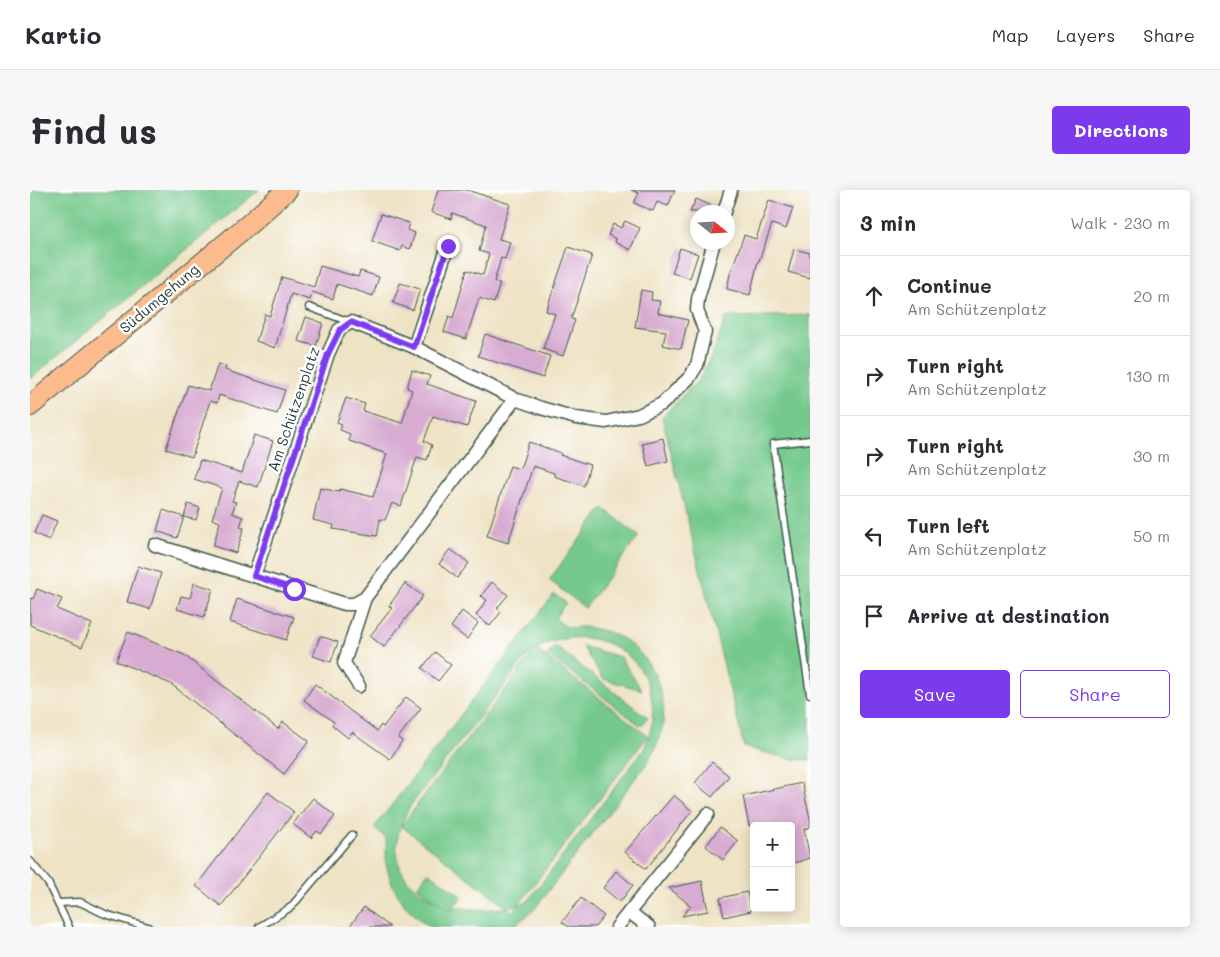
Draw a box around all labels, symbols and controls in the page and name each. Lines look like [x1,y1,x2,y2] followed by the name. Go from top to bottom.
[25,19,101,50] text: Kartio
[992,23,1028,47] text: Map
[1056,23,1115,47] text: Layers
[1143,23,1195,47] text: Share
[1052,106,1190,154] button: Directions
[30,107,157,153] text: Find us
[690,205,735,250] north arrow
[860,209,916,236] text: 3 min
[1070,212,1170,233] text: Walk · 230 m
[437,235,460,258] route end
[115,259,203,337] street label: Südumgehung
[907,273,992,298] text: Continue
[860,282,888,310] icon: ahead
[1133,285,1170,306] text: 20 m
[907,298,1047,319] text: Am Schützenplatz
[262,344,324,474] street label: Am Schützenplatz
[907,353,1004,378] text: Turn right
[860,362,888,390] icon: right
[1126,365,1170,386] text: 130 m
[907,378,1047,399] text: Am Schützenplatz
[907,433,1004,458] text: Turn right
[860,442,888,470] icon: right
[1133,445,1170,466] text: 30 m
[907,458,1047,479] text: Am Schützenplatz
[907,513,990,538] text: Turn left
[860,522,888,550] icon: left
[1133,525,1170,546] text: 50 m
[907,538,1047,559] text: Am Schützenplatz
[283,578,306,601] route start
[860,602,888,630] icon: arrive
[907,603,1110,628] text: Arrive at destination
[860,670,1010,718] button: Save
[1020,670,1170,718] button: Share
[750,822,795,912] map controls
[750,822,795,867] button: +
[750,867,795,912] button: −

